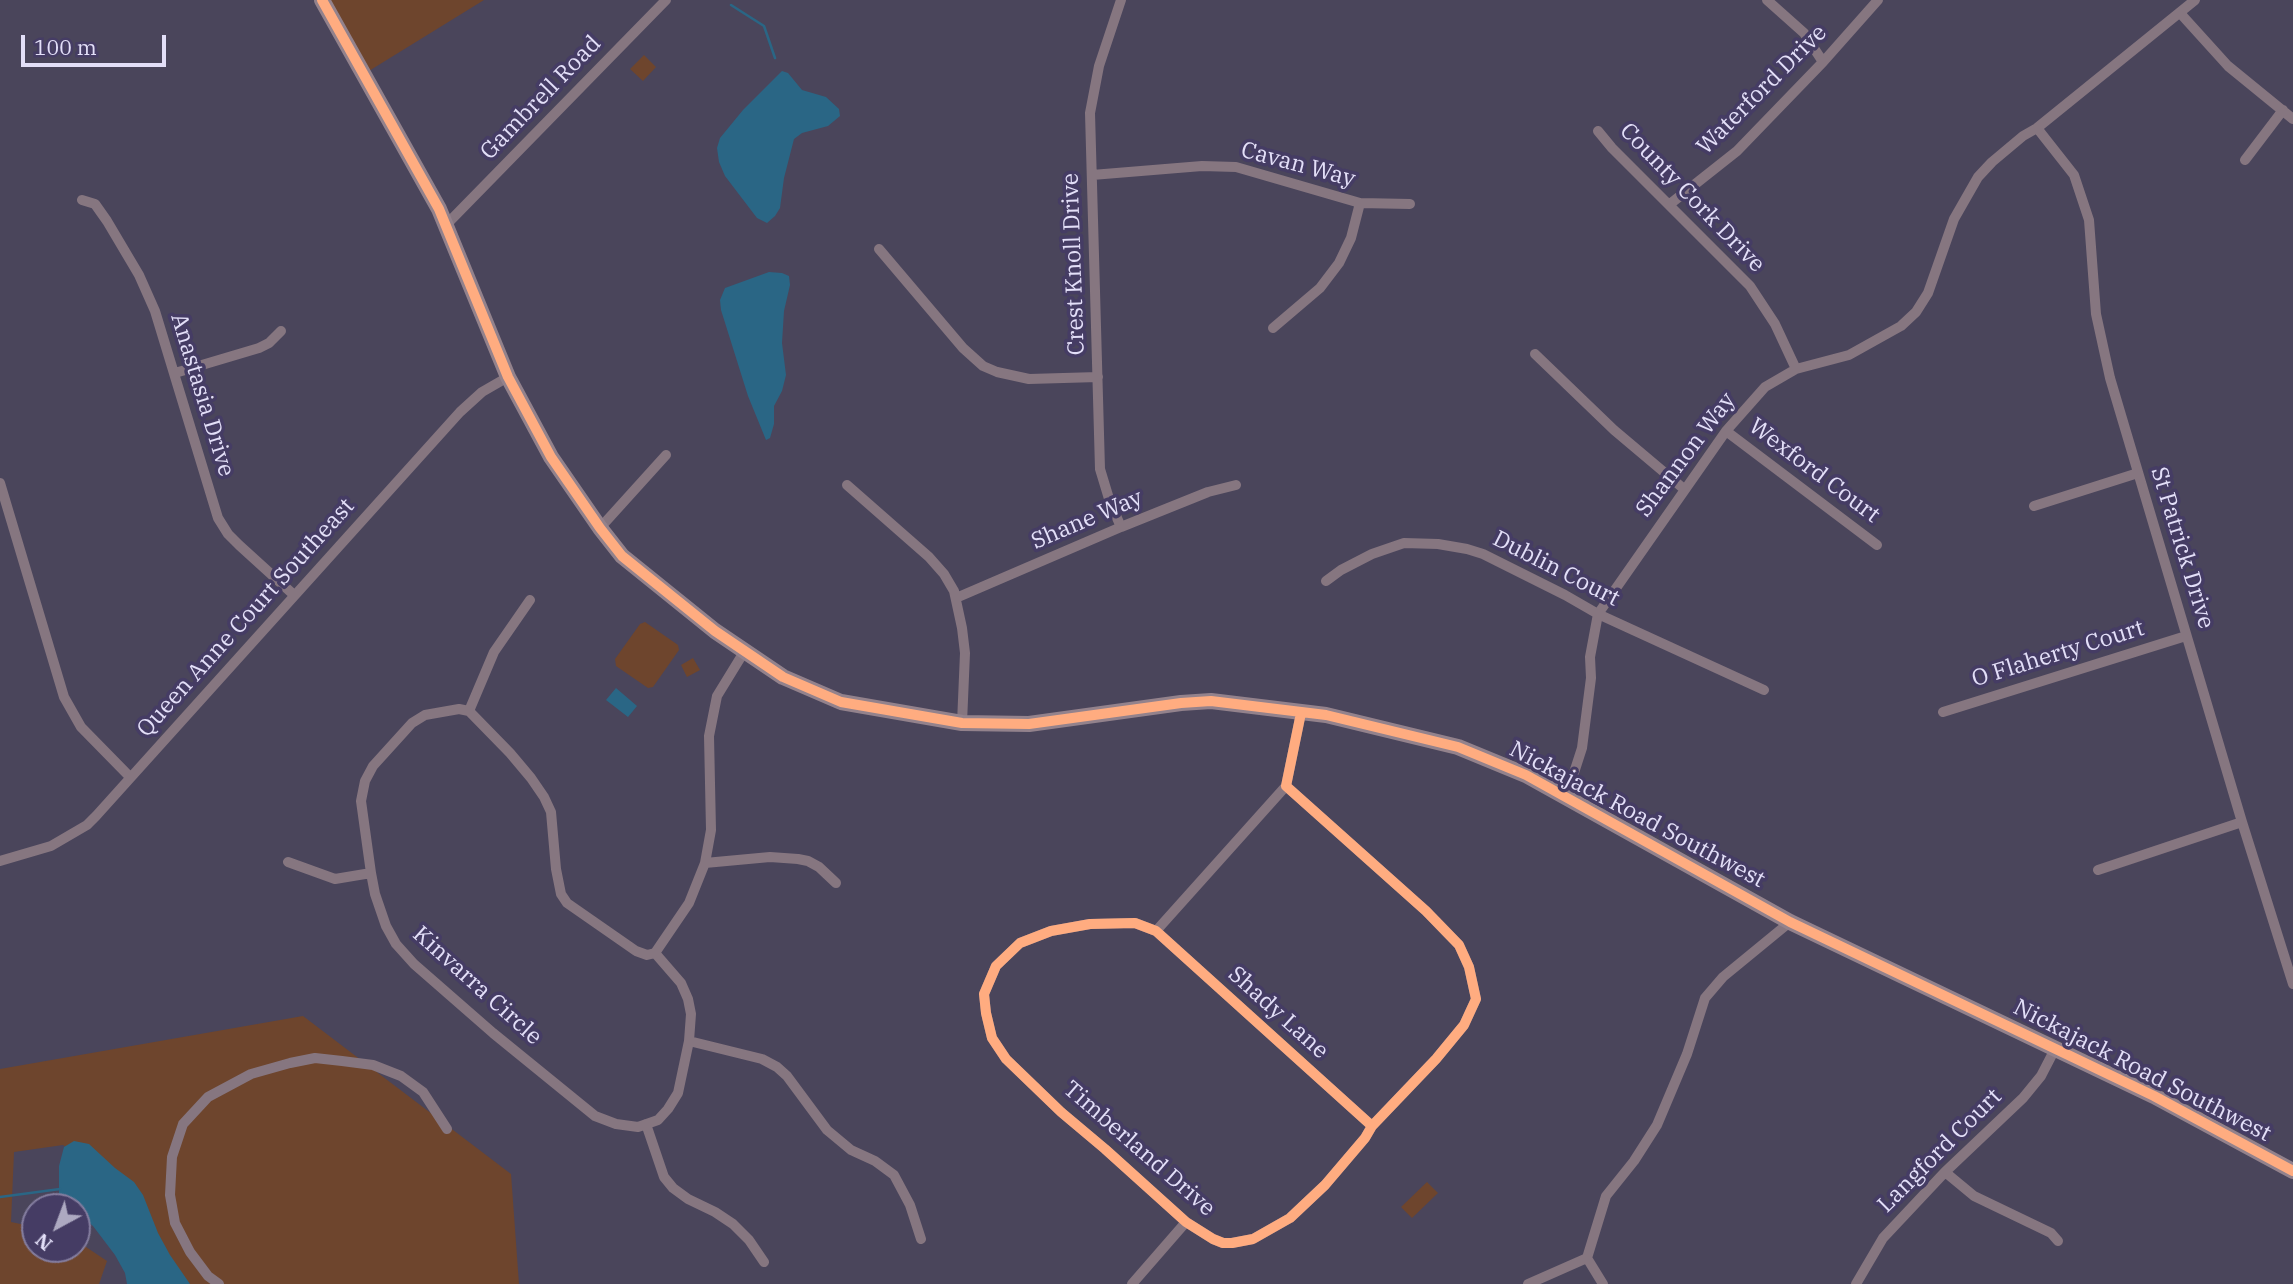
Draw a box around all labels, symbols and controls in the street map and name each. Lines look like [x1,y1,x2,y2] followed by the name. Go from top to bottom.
[1691,19,1833,161] street label: Waterford Drive
[24,21,170,65] scale bar
[475,30,607,166] street label: Gambrell Road
[34,33,97,61] text: 100 m
[1614,118,1770,278] street label: County Cork Drive
[1238,137,1358,193] street label: Cavan Way
[1057,172,1091,356] street label: Crest Knoll Drive
[164,310,240,480] street label: Anastasia Drive
[1630,387,1742,523] street label: Shannon Way
[1743,413,1885,529] street label: Wexford Court
[2144,464,2220,632] street label: St Patrick Drive
[1027,484,1147,556] street label: Shane Way
[132,493,360,743] street label: Queen Anne Court Southeast
[1488,525,1624,613] street label: Dublin Court
[1968,615,2148,693] street label: O Flaherty Court
[1504,736,1770,894] street label: Nickajack Road Southwest
[407,921,547,1051] street label: Kinvarra Circle
[1222,961,1334,1065] street label: Shady Lane
[2009,994,2275,1148] street label: Nickajack Road Southwest
[1057,1076,1221,1222] street label: Timberland Drive
[1872,1083,2008,1219] street label: Langford Court
[21,1193,91,1263] north arrow
[30,1228,57,1256] text: N

